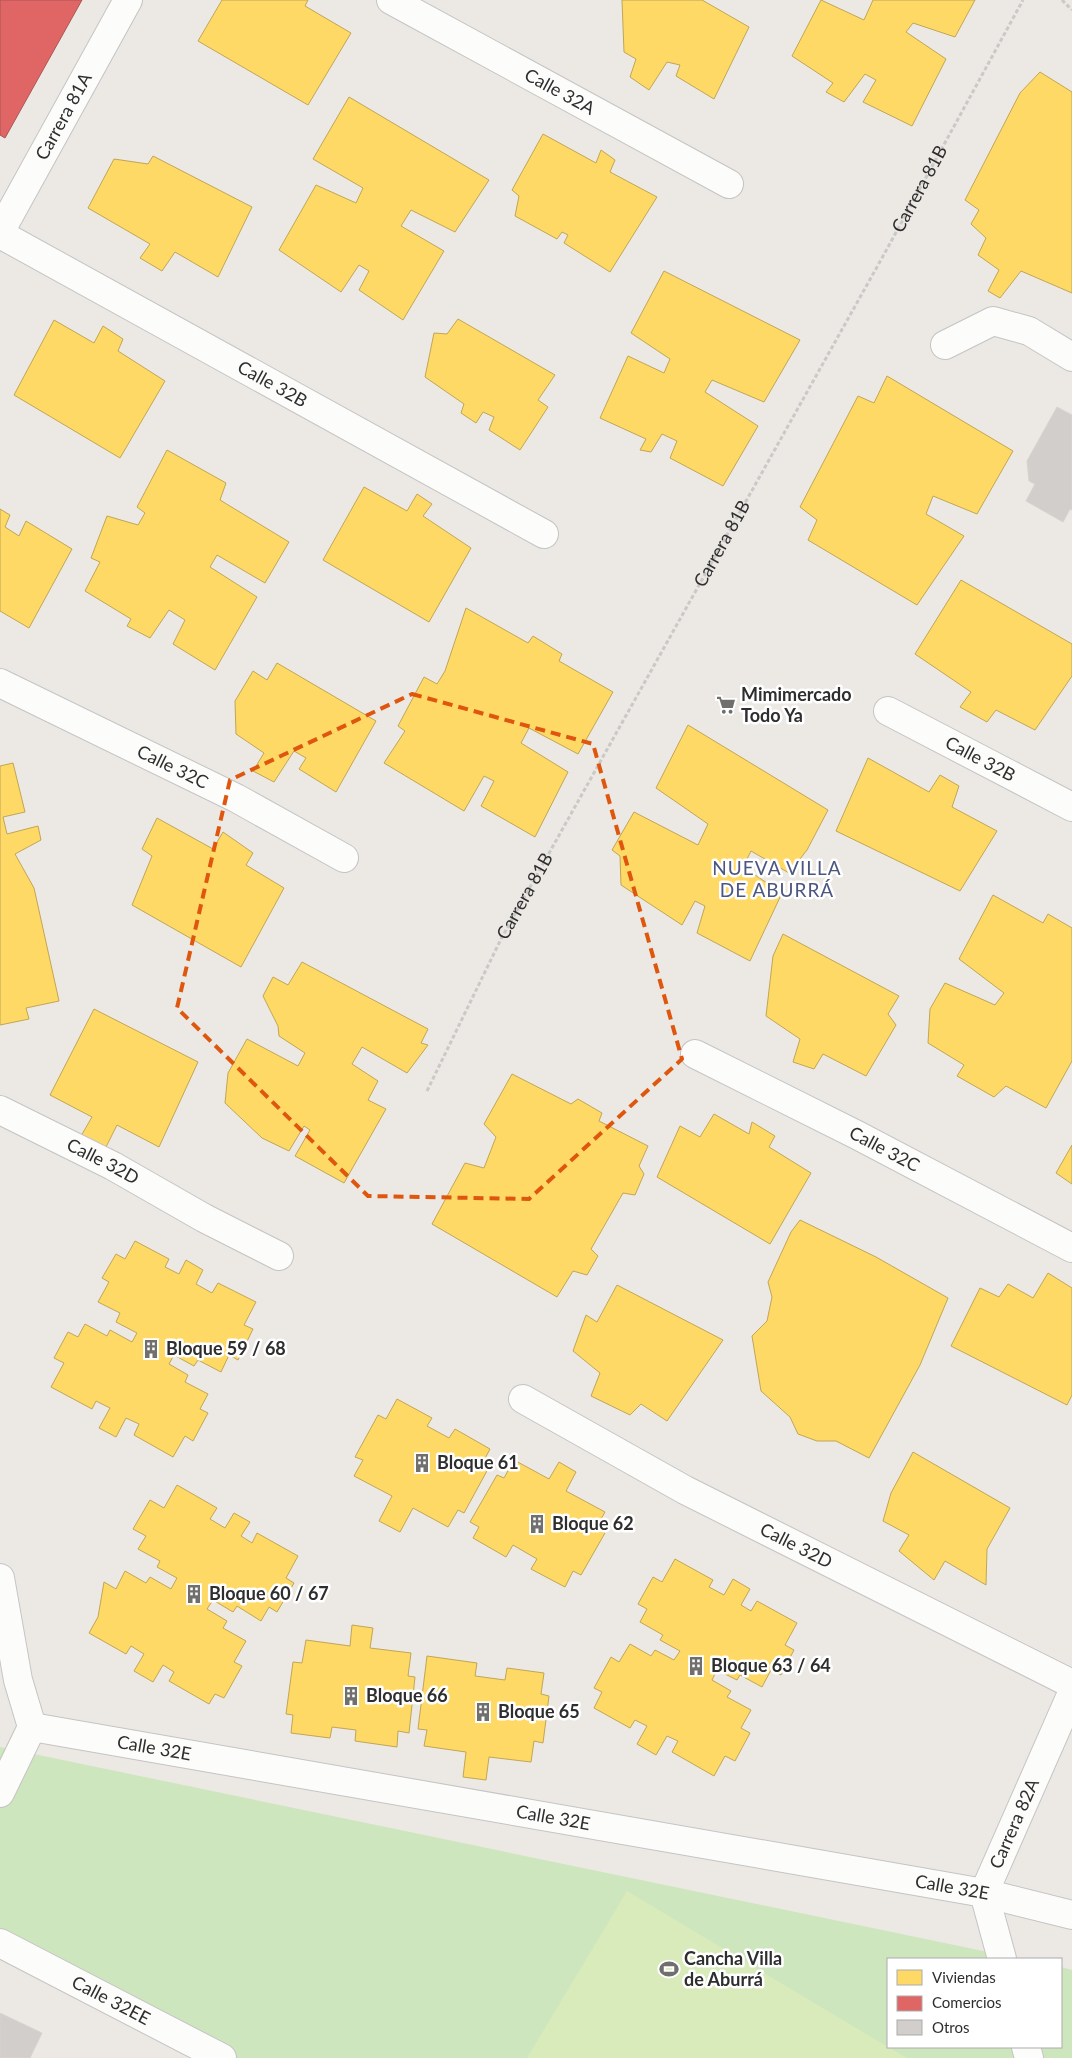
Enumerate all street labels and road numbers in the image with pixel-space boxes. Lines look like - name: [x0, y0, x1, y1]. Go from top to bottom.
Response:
- street label: Calle 32A: [521, 63, 600, 119]
- street label: Carrera 81A: [30, 68, 96, 163]
- street label: Carrera 81B: [886, 141, 951, 236]
- street label: Calle 32B: [234, 355, 311, 411]
- street label: Carrera 81B: [688, 496, 754, 590]
- street label: Calle 32B: [942, 731, 1020, 786]
- street label: Calle 32C: [134, 740, 212, 793]
- street label: Carrera 81B: [491, 849, 557, 943]
- street label: Calle 32C: [846, 1121, 924, 1176]
- street label: Calle 32D: [64, 1133, 143, 1189]
- street label: Calle 32D: [757, 1517, 836, 1572]
- street label: Calle 32E: [116, 1730, 193, 1765]
- street label: Carrera 82A: [984, 1774, 1043, 1872]
- street label: Calle 32E: [515, 1800, 592, 1834]
- street label: Calle 32E: [913, 1869, 991, 1904]
- street label: Calle 32EE: [69, 1970, 154, 2029]

